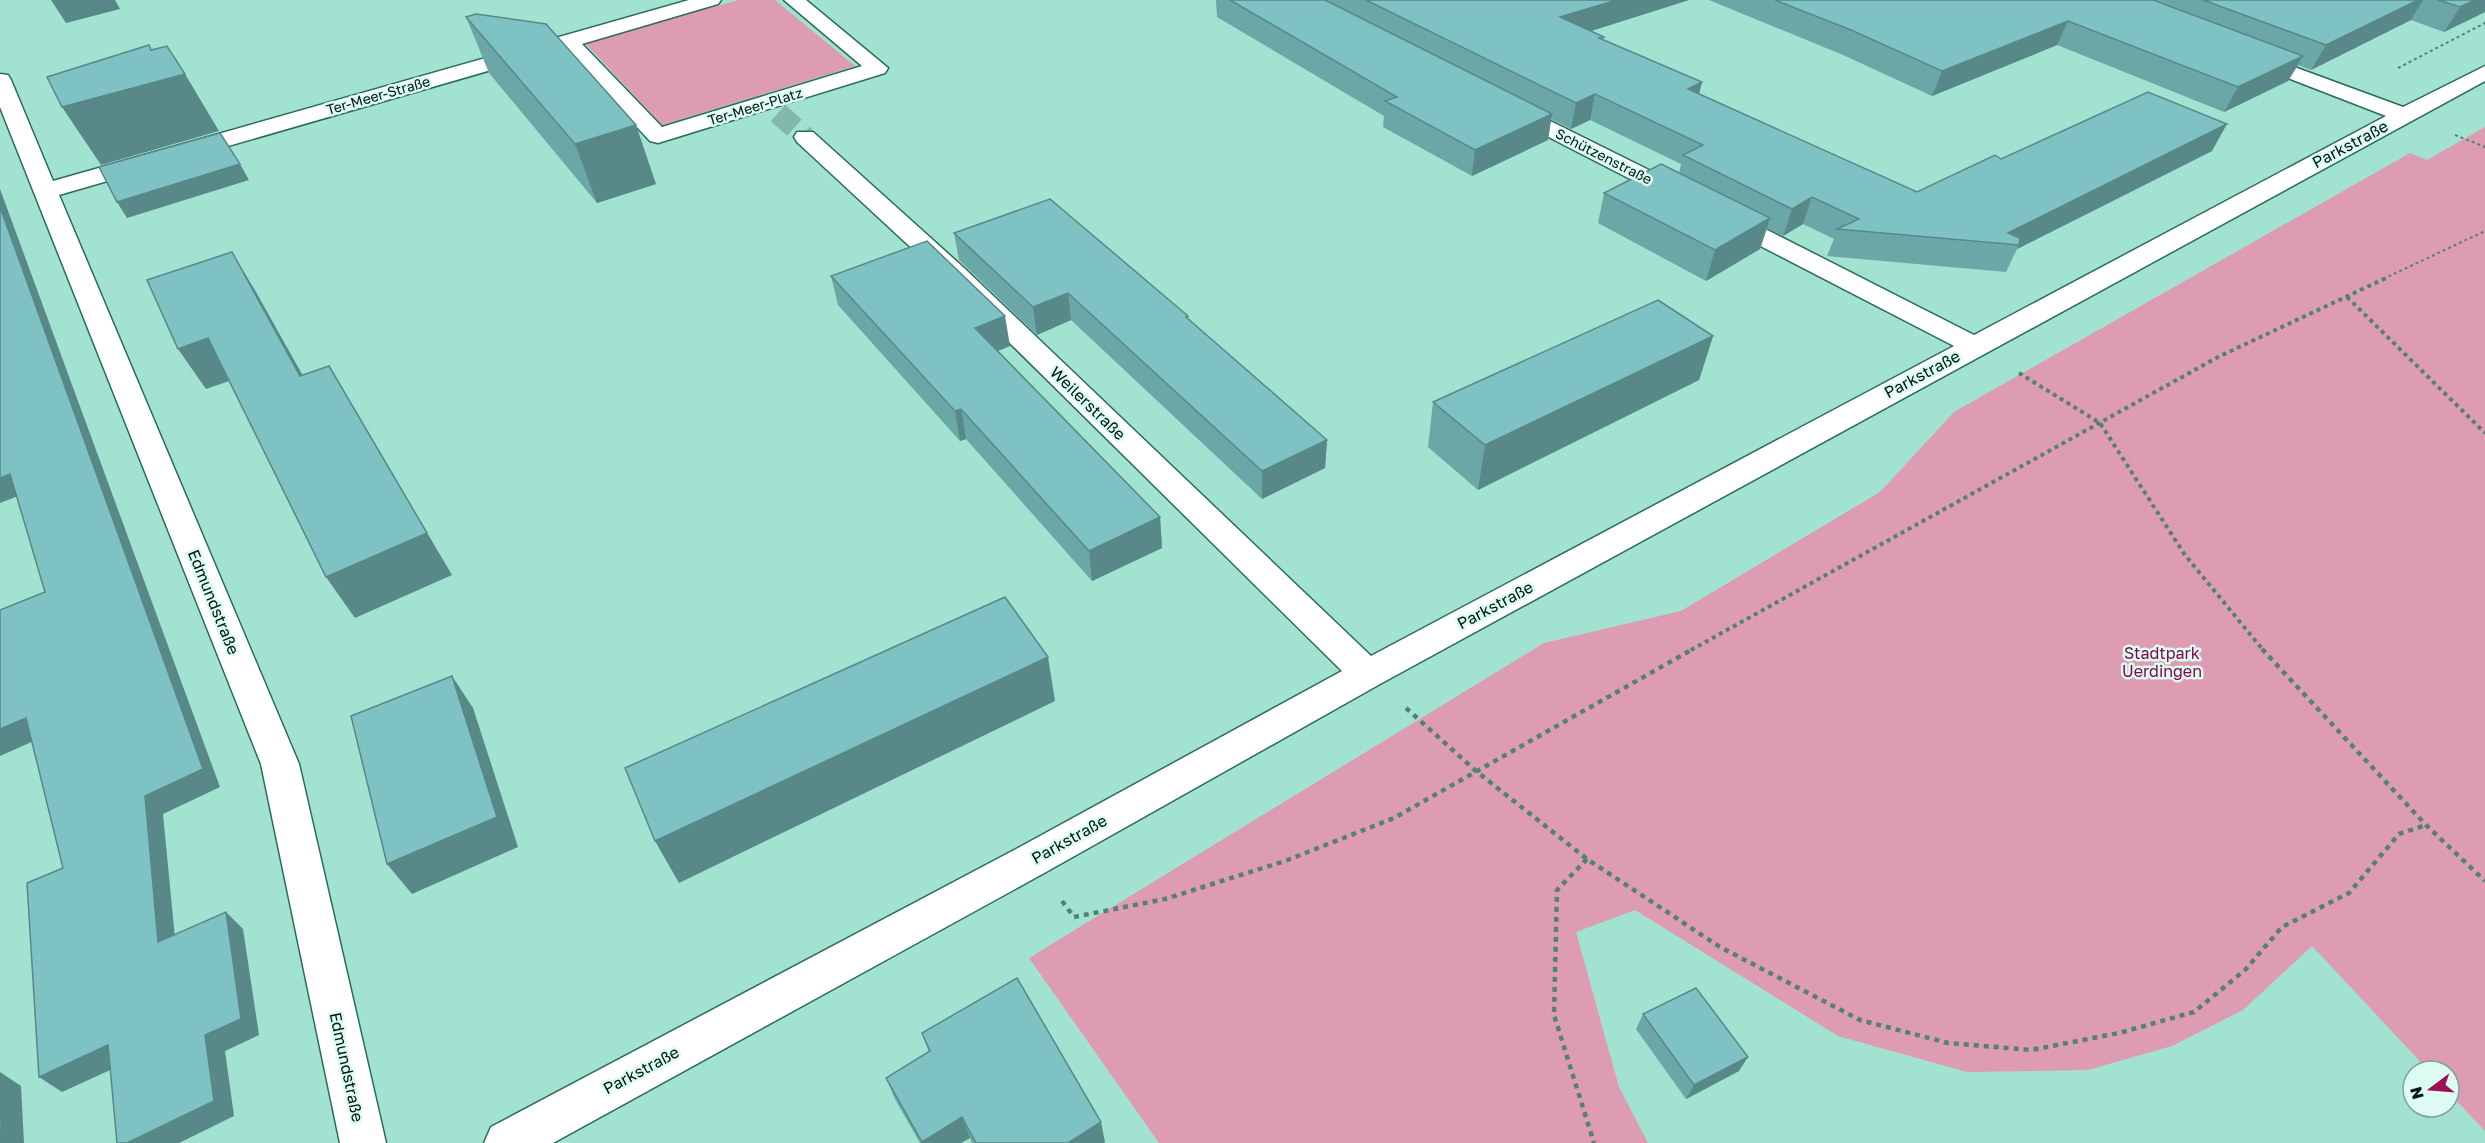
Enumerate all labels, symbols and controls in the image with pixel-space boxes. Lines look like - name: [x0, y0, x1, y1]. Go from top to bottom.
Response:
- street label: Ter-Meer-Straße: [324, 72, 432, 118]
- street label: Ter-Meer-Platz: [706, 84, 804, 128]
- street label: Parkstraße: [2309, 116, 2391, 172]
- street label: Schützenstraße: [1553, 124, 1655, 188]
- street label: Parkstraße: [1881, 346, 1963, 402]
- street label: Weilerstraße: [1046, 362, 1130, 444]
- street label: Edmundstraße: [184, 547, 244, 657]
- street label: Parkstraße: [1454, 577, 1536, 633]
- park label: Stadtpark Uerdingen: [2122, 643, 2202, 681]
- street label: Parkstraße: [1028, 810, 1110, 868]
- street label: Edmundstraße: [326, 1010, 368, 1124]
- street label: Parkstraße: [600, 1042, 682, 1098]
- north arrow: [2401, 1059, 2461, 1119]
- text: N: [2405, 1085, 2428, 1102]

